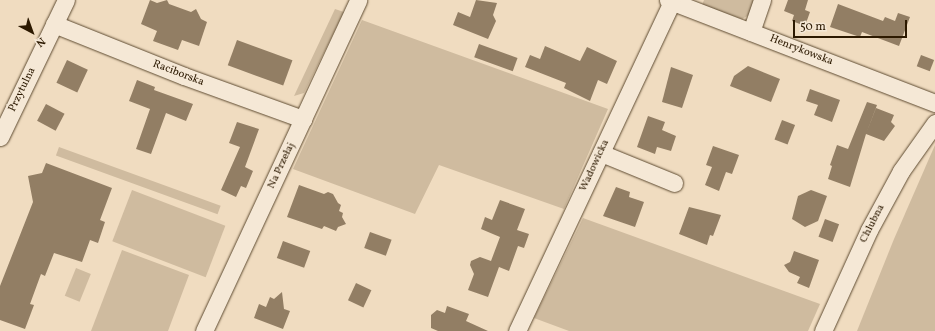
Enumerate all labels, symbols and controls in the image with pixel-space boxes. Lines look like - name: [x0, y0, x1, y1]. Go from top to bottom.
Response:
- north arrow: [12, 12, 52, 52]
- scale bar: [795, 12, 909, 38]
- text: 50 m: [800, 19, 826, 35]
- text: N: [32, 33, 48, 50]
- street label: Henrykowska: [767, 33, 835, 69]
- street label: Raciborska: [150, 58, 206, 90]
- street label: Przytulna: [7, 66, 39, 114]
- street label: Wadowicka: [577, 138, 613, 194]
- street label: Na Przełaj: [266, 141, 298, 191]
- street label: Chlubna: [858, 203, 888, 245]

